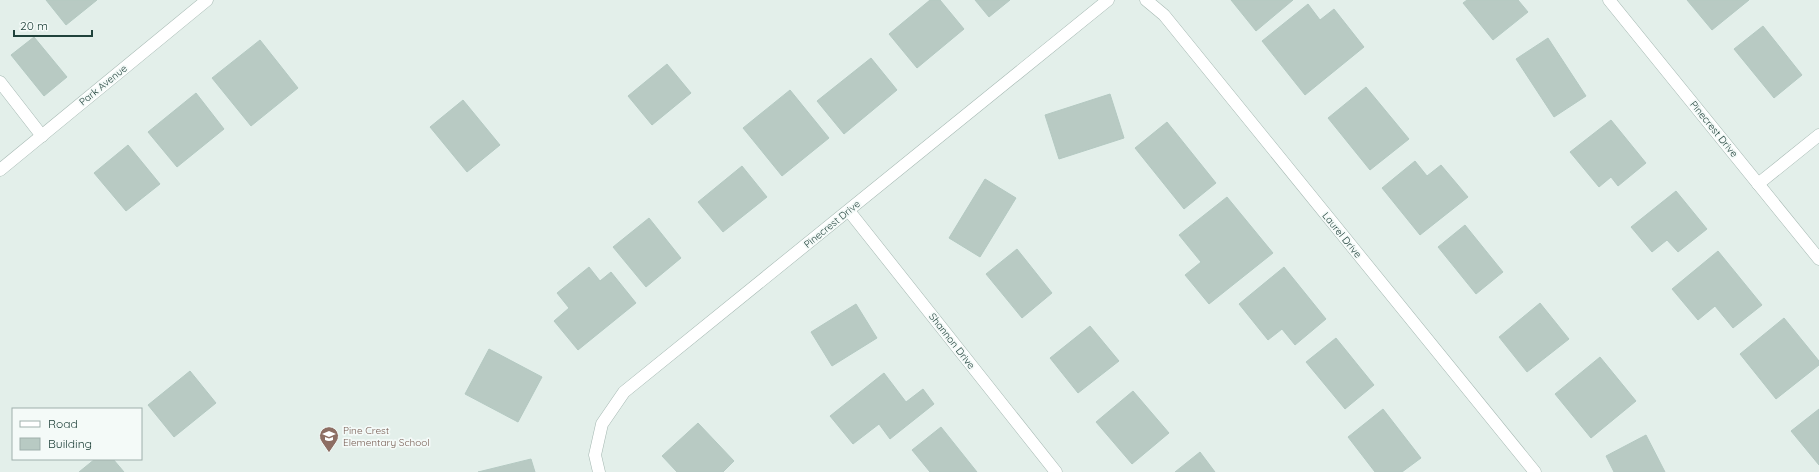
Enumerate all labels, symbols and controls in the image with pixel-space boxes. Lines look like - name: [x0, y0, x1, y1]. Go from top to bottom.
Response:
- scale bar: [14, 12, 92, 38]
- text: 20 m: [20, 18, 48, 33]
- street label: Park Avenue: [76, 61, 130, 108]
- street label: Pinecrest Drive: [1687, 98, 1741, 160]
- street label: Pinecrest Drive: [801, 197, 863, 251]
- street label: Laurel Drive: [1320, 209, 1365, 261]
- street label: Shannon Drive: [926, 310, 978, 372]
- legend: [12, 408, 142, 460]
- text: Road: [48, 416, 78, 431]
- place label: Pine Crest Elementary School: [343, 424, 430, 449]
- school or university icon: Pine Crest Elementary School: [318, 425, 340, 453]
- text: Building: [48, 436, 92, 451]

